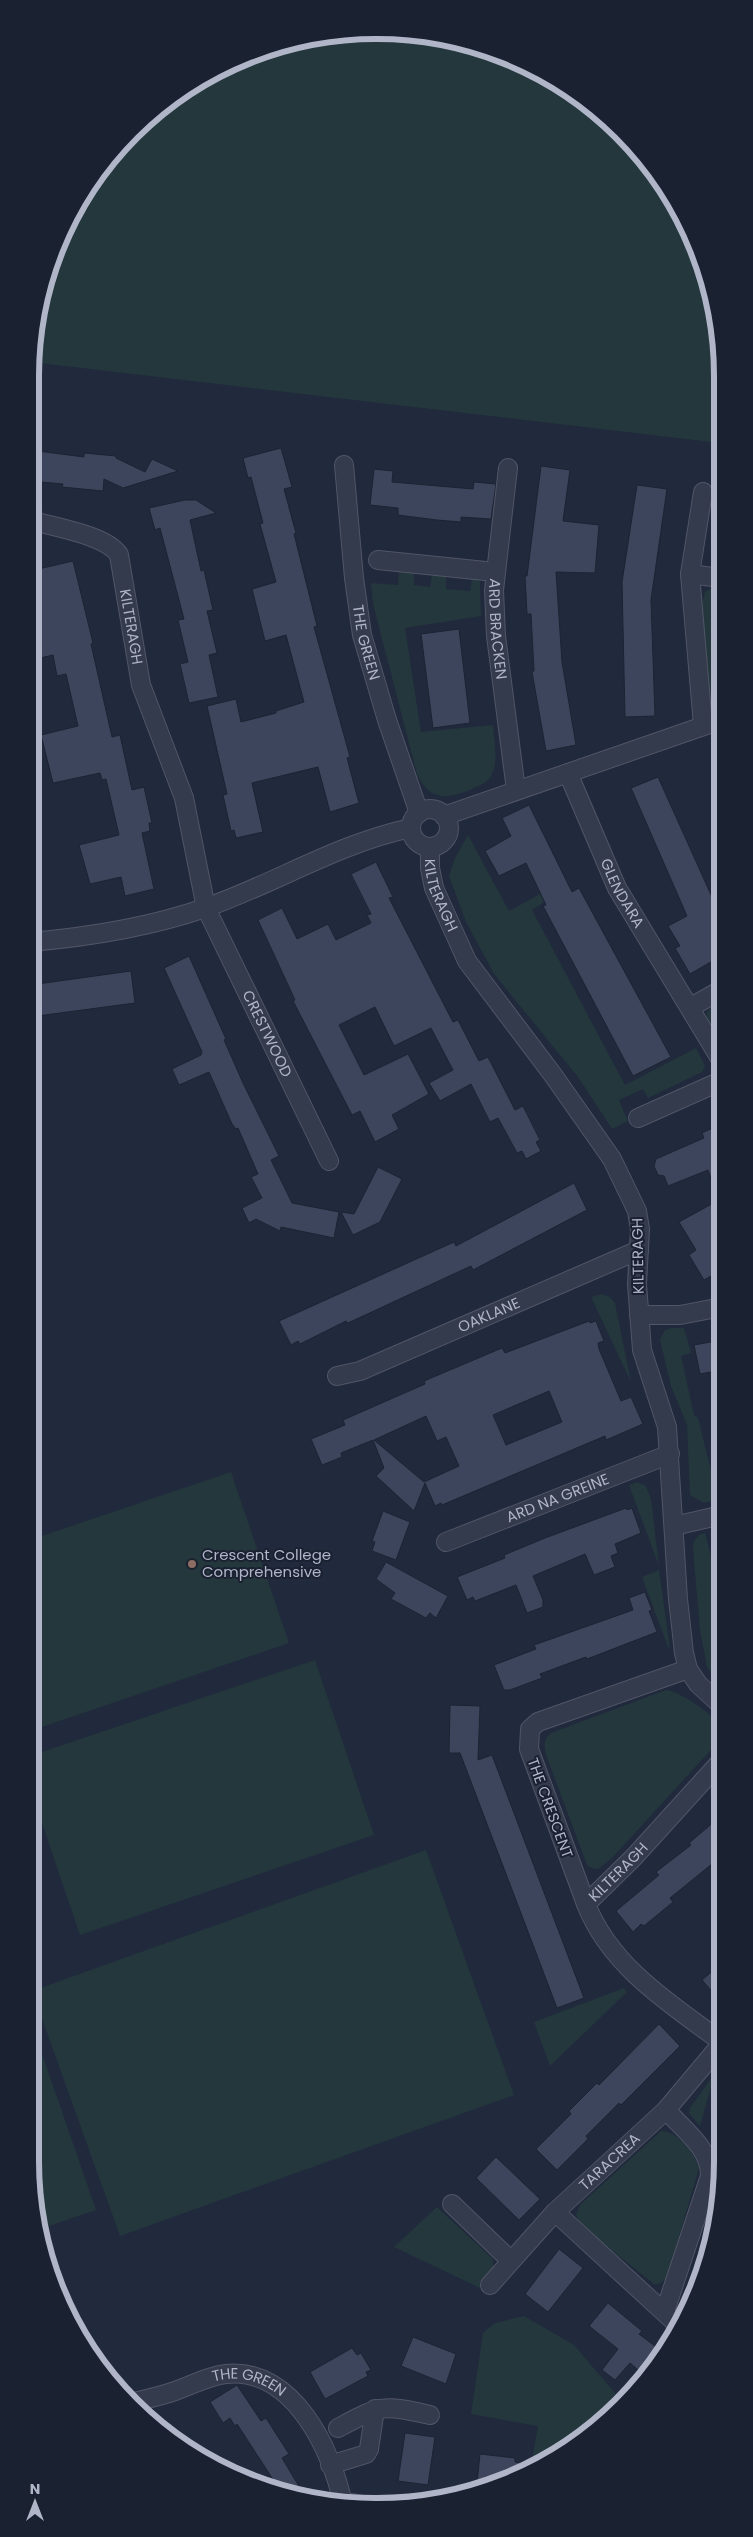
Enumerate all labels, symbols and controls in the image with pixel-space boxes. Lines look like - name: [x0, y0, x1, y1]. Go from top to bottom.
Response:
- street label: ARD BRACKEN: [484, 578, 513, 681]
- street label: KILTERAGH: [115, 587, 148, 666]
- street label: THE GREEN: [348, 603, 386, 682]
- street label: GLENDARA: [596, 855, 650, 932]
- street label: KILTERAGH: [420, 859, 463, 935]
- street label: CRESTWOOD: [238, 987, 298, 1081]
- street label: KILTERAGH: [626, 1218, 649, 1294]
- street label: OAKLANE: [454, 1292, 523, 1337]
- street label: ARD NA GREINE: [503, 1468, 612, 1527]
- place label: Crescent College Comprehensive: [202, 1544, 331, 1582]
- marker: Crescent College Comprehensive: [186, 1558, 198, 1570]
- street label: THE CRESCENT: [523, 1755, 578, 1861]
- street label: KILTERAGH: [583, 1837, 652, 1906]
- street label: TARACREA: [574, 2128, 644, 2195]
- street label: THE GREEN: [210, 2363, 291, 2401]
- north arrow: [10, 2477, 60, 2527]
- text: N: [30, 2479, 40, 2499]

